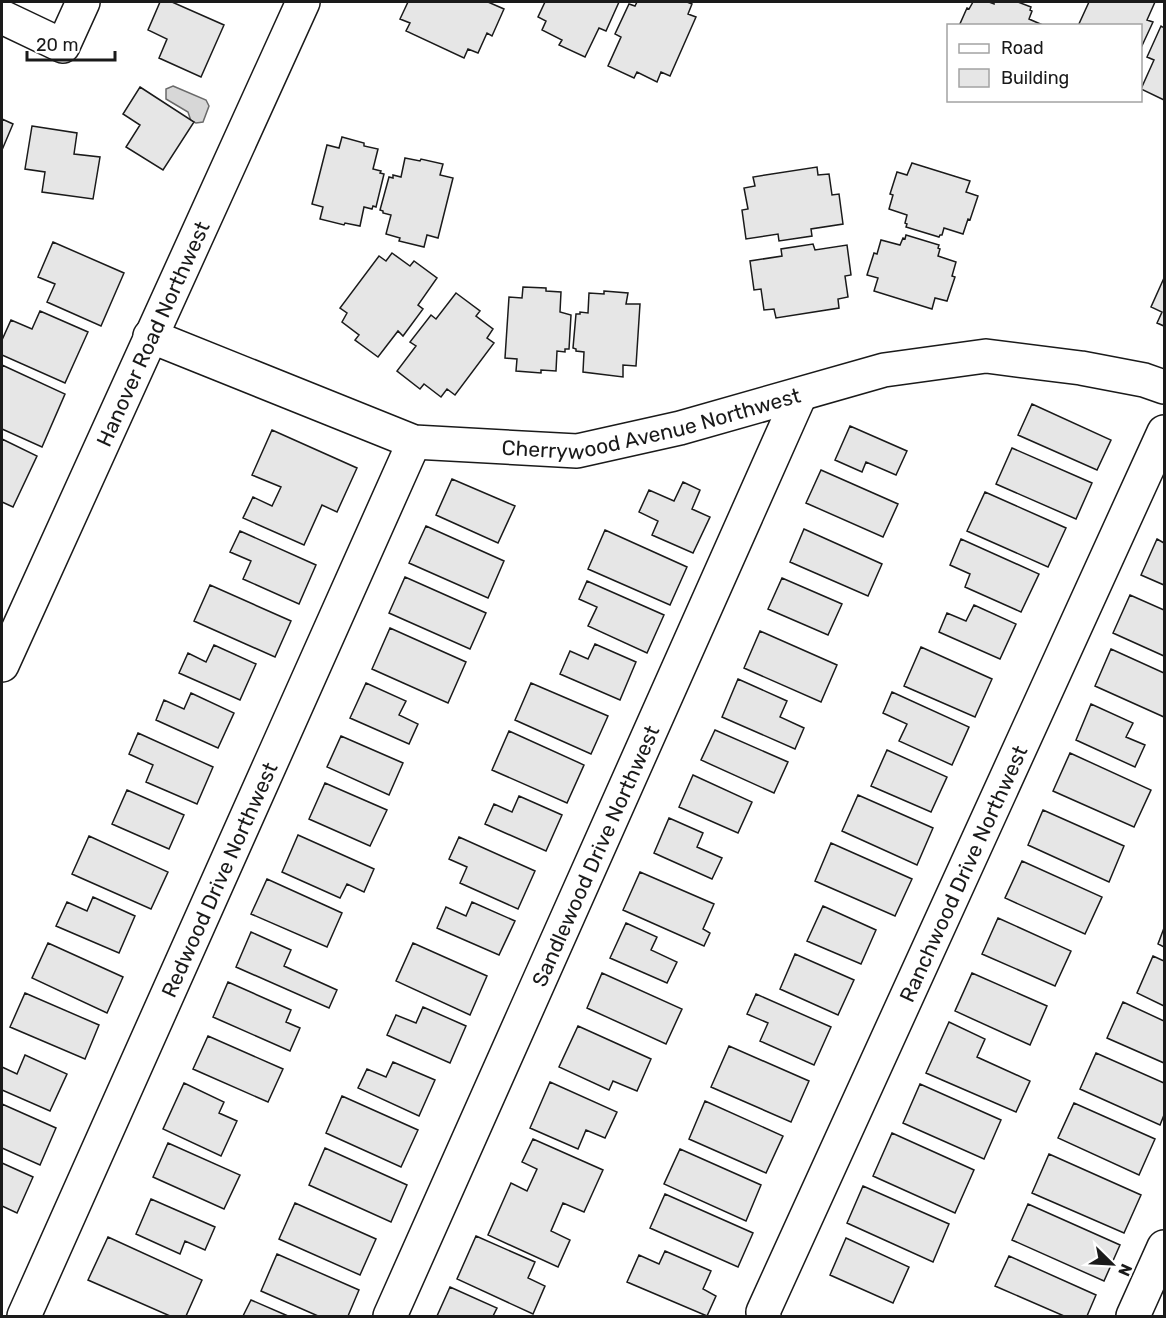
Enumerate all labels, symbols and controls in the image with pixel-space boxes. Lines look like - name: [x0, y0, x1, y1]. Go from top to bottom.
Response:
- scale bar: [27, 24, 116, 62]
- legend: [947, 24, 1142, 102]
- text: 20 m: [36, 34, 78, 56]
- text: Road: [1001, 37, 1044, 59]
- text: Building: [1001, 67, 1069, 89]
- street label: Hanover Road Northwest: [91, 217, 214, 450]
- street label: Cherrywood Avenue Northwest: [501, 382, 803, 464]
- street label: Sandlewood Drive Northwest: [526, 721, 664, 990]
- street label: Ranchwood Drive Northwest: [894, 741, 1032, 1006]
- street label: Redwood Drive Northwest: [155, 758, 282, 1001]
- north arrow: [1082, 1234, 1142, 1294]
- text: N: [1114, 1261, 1136, 1279]

